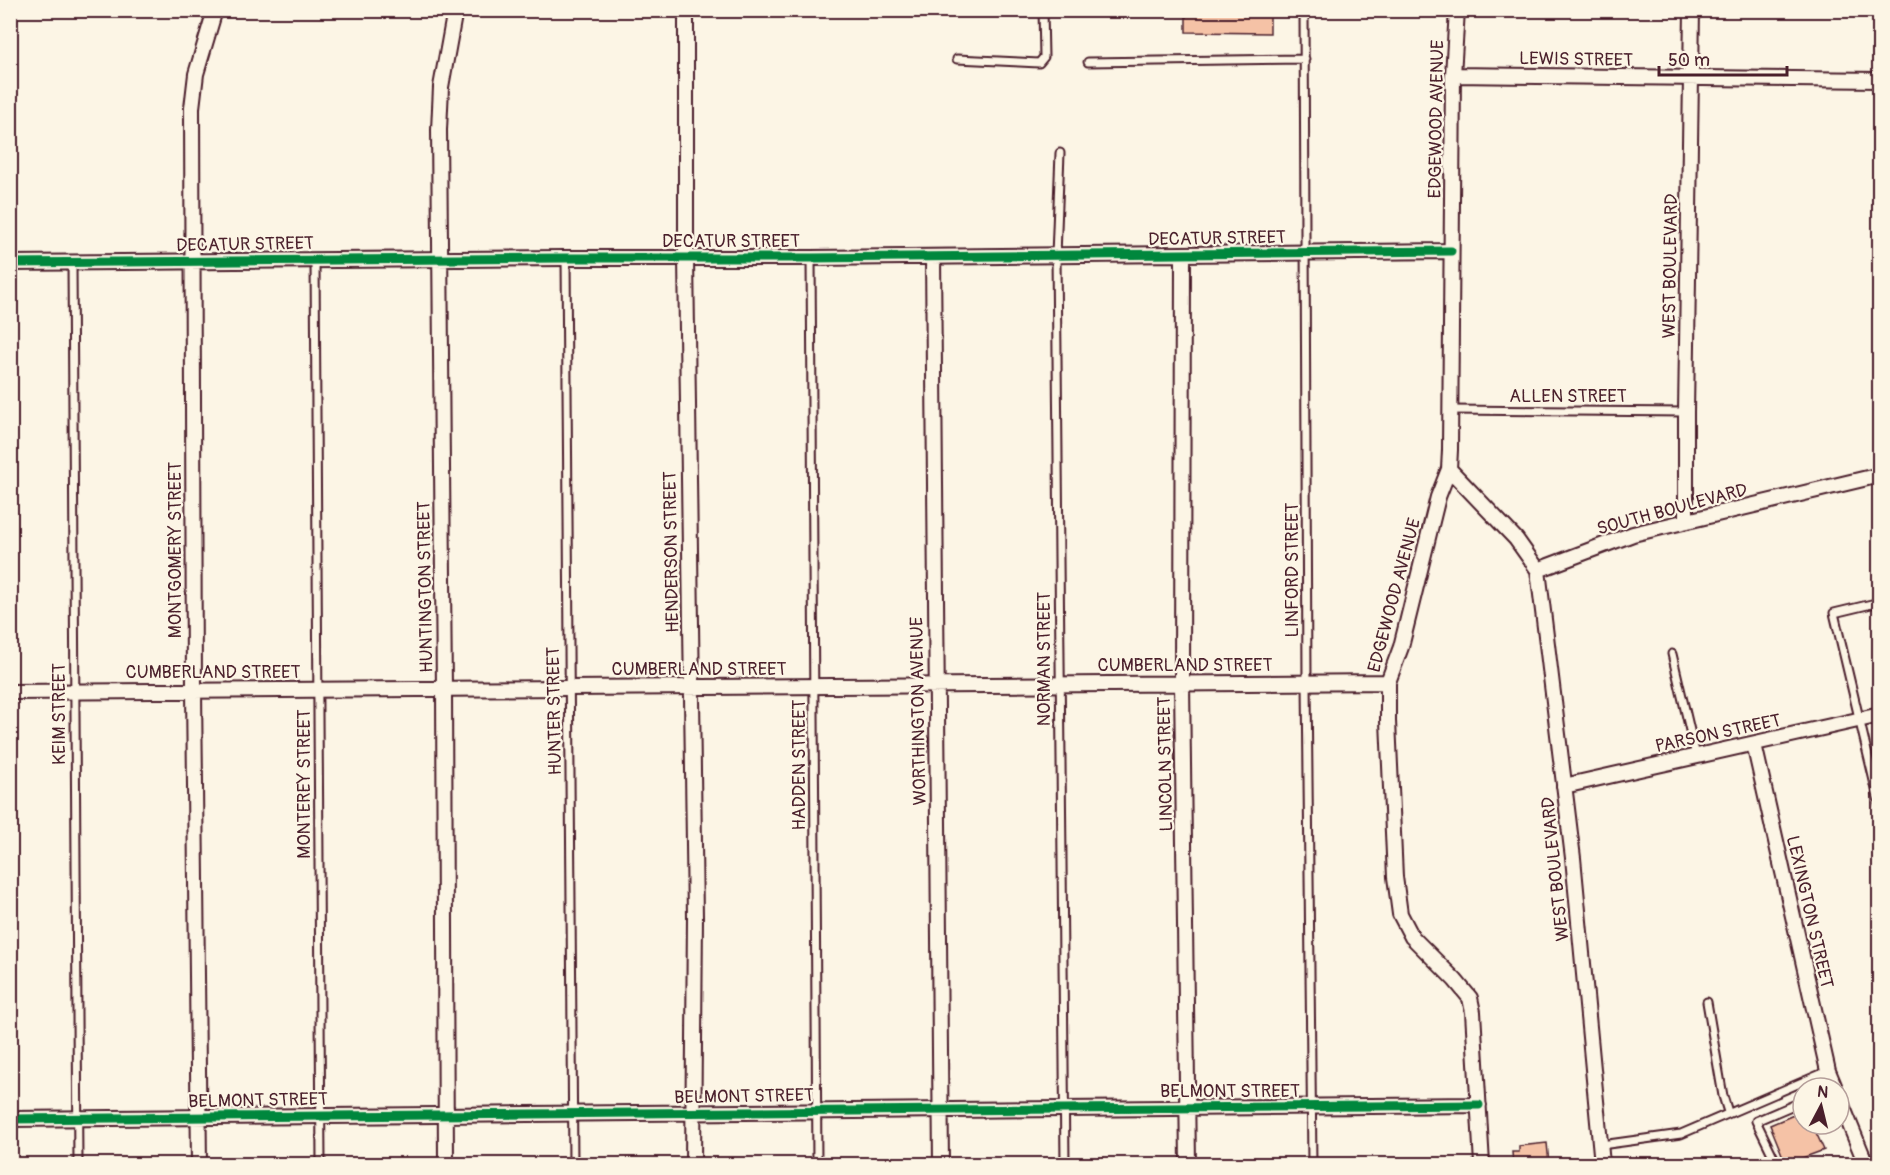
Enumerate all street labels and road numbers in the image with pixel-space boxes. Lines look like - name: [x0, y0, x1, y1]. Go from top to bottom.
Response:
- street label: EDGEWOOD AVENUE: [1424, 39, 1449, 199]
- street label: LEWIS STREET: [1519, 47, 1633, 72]
- street label: WEST BOULEVARD: [1658, 193, 1683, 339]
- street label: DECATUR STREET: [1148, 226, 1286, 251]
- street label: DECATUR STREET: [662, 230, 800, 253]
- street label: DECATUR STREET: [176, 232, 314, 257]
- street label: ALLEN STREET: [1509, 385, 1627, 408]
- street label: MONTGOMERY STREET: [164, 462, 187, 638]
- street label: HENDERSON STREET: [659, 471, 684, 633]
- street label: SOUTH BOULEVARD: [1594, 478, 1750, 541]
- street label: HUNTINGTON STREET: [413, 501, 438, 673]
- street label: LINFORD STREET: [1281, 503, 1304, 637]
- street label: EDGEWOOD AVENUE: [1363, 516, 1426, 675]
- street label: NORMAN STREET: [1033, 592, 1056, 726]
- street label: WORTHINGTON AVENUE: [905, 617, 932, 805]
- street label: HUNTER STREET: [542, 646, 567, 776]
- street label: CUMBERLAND STREET: [1098, 654, 1272, 677]
- street label: CUMBERLAND STREET: [612, 658, 786, 681]
- street label: CUMBERLAND STREET: [126, 661, 300, 684]
- street label: KEIM STREET: [48, 663, 71, 765]
- street label: LINCOLN STREET: [1153, 696, 1178, 832]
- street label: HADDEN STREET: [788, 699, 811, 831]
- street label: MONTEREY STREET: [293, 709, 316, 859]
- street label: PARSON STREET: [1653, 709, 1783, 758]
- street label: WEST BOULEVARD: [1536, 796, 1575, 942]
- street label: LEXINGTON STREET: [1781, 834, 1838, 991]
- street label: BELMONT STREET: [1160, 1080, 1300, 1103]
- street label: BELMONT STREET: [674, 1084, 814, 1109]
- street label: BELMONT STREET: [188, 1088, 328, 1113]

